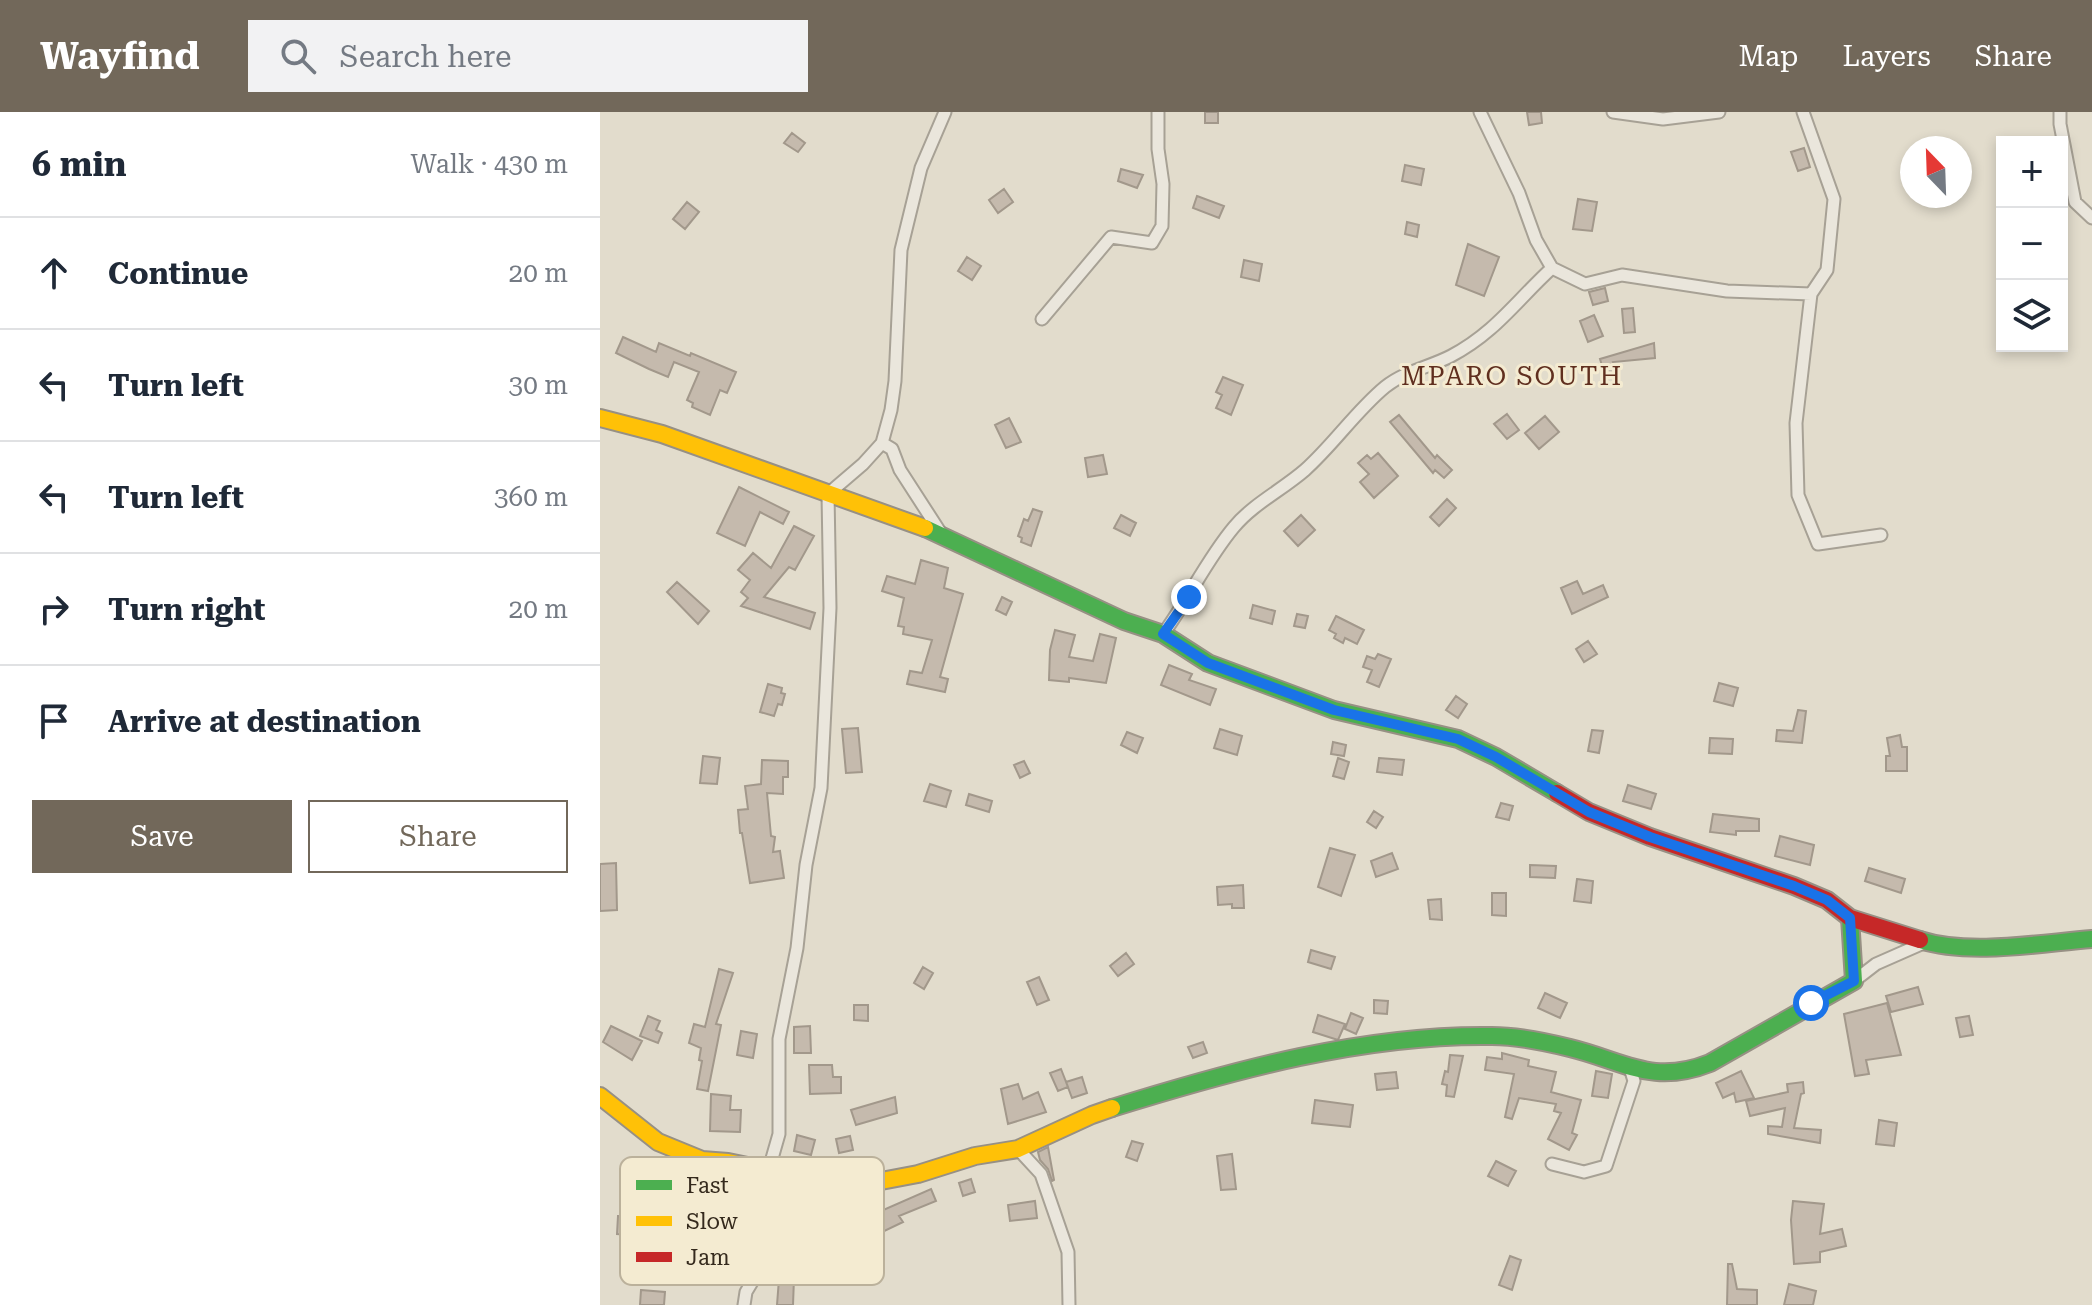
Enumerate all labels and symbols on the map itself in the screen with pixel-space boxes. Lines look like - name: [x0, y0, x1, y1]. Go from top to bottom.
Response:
- north arrow: [1900, 136, 1972, 208]
- district label: MPARO SOUTH: [1401, 361, 1623, 391]
- route end: [1171, 579, 1207, 615]
- route start: [1793, 985, 1829, 1021]
- legend: [620, 1157, 884, 1285]
- text: Fast: [686, 1173, 729, 1198]
- text: Slow: [686, 1209, 739, 1234]
- text: Jam: [686, 1245, 730, 1270]

